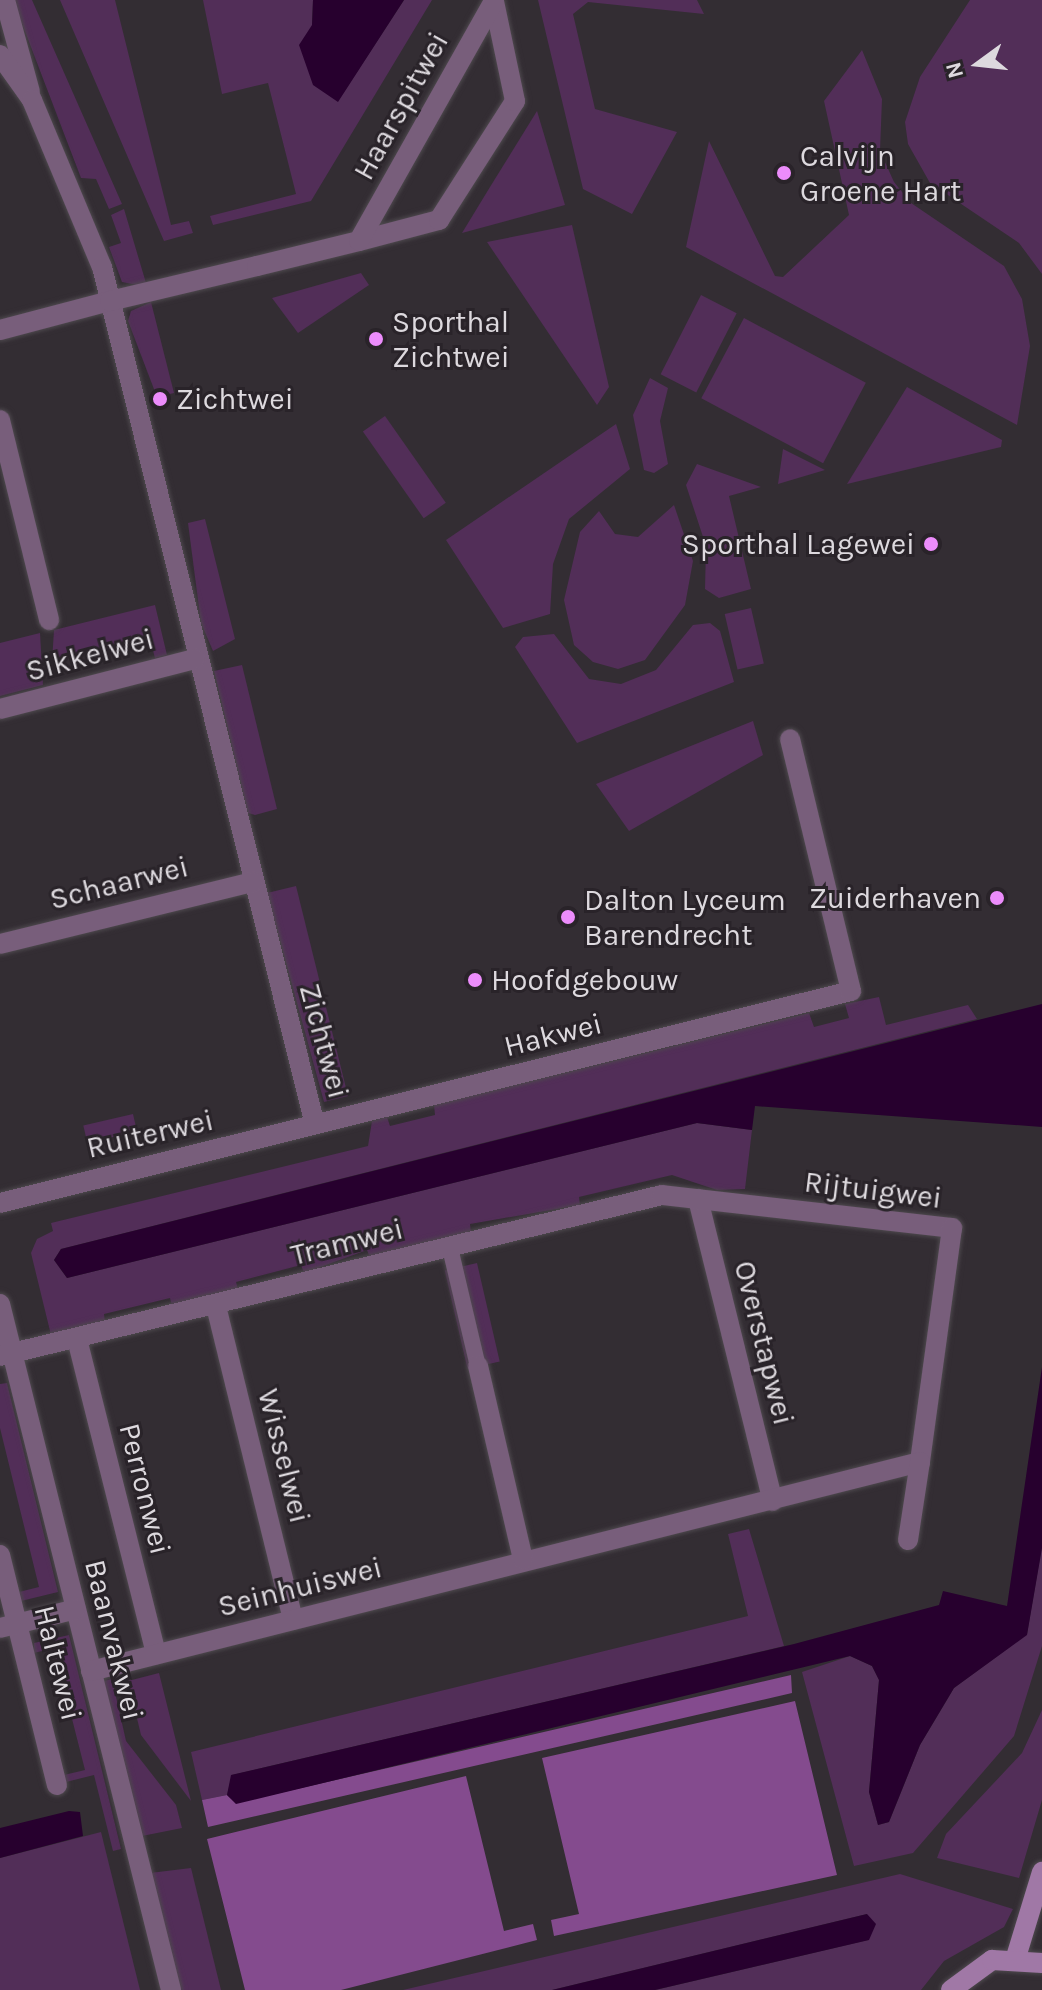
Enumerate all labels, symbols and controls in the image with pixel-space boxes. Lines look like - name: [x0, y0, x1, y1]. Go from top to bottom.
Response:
- north arrow: [938, 24, 1018, 104]
- street label: Haarspitwei: [346, 26, 456, 186]
- text: N: [940, 59, 969, 81]
- place label: Calvijn Groene Hart: [800, 138, 961, 208]
- marker: Calvijn Groene Hart: [775, 164, 793, 182]
- place label: Sporthal Zichtwei: [392, 304, 510, 374]
- marker: Sporthal Zichtwei: [367, 330, 385, 348]
- place label: Zichtwei: [176, 381, 294, 417]
- marker: Zichtwei: [151, 390, 169, 408]
- place label: Sporthal Lagewei: [682, 526, 915, 562]
- marker: Sporthal Lagewei: [922, 535, 940, 553]
- street label: Sikkelwei: [22, 621, 158, 689]
- street label: Schaarwei: [46, 848, 192, 918]
- place label: Zuiderhaven: [809, 880, 981, 916]
- place label: Dalton Lyceum Barendrecht: [584, 882, 786, 952]
- marker: Zuiderhaven: [988, 889, 1006, 907]
- marker: Dalton Lyceum Barendrecht: [559, 908, 577, 926]
- place label: Hoofdgebouw: [491, 962, 678, 998]
- marker: Hoofdgebouw: [466, 971, 484, 989]
- street label: Zichtwei: [291, 980, 357, 1102]
- street label: Hakwei: [500, 1005, 606, 1065]
- street label: Ruiterwei: [83, 1102, 217, 1166]
- street label: Rijtuigwei: [802, 1164, 944, 1216]
- street label: Tramwei: [287, 1211, 407, 1273]
- street label: Overstapwei: [726, 1257, 802, 1429]
- street label: Wisselwei: [250, 1385, 318, 1527]
- street label: Perronwei: [111, 1419, 179, 1559]
- street label: Seinhuiswei: [214, 1549, 386, 1625]
- street label: Baanvakwei: [77, 1556, 151, 1724]
- street label: Haltewei: [26, 1602, 90, 1724]

